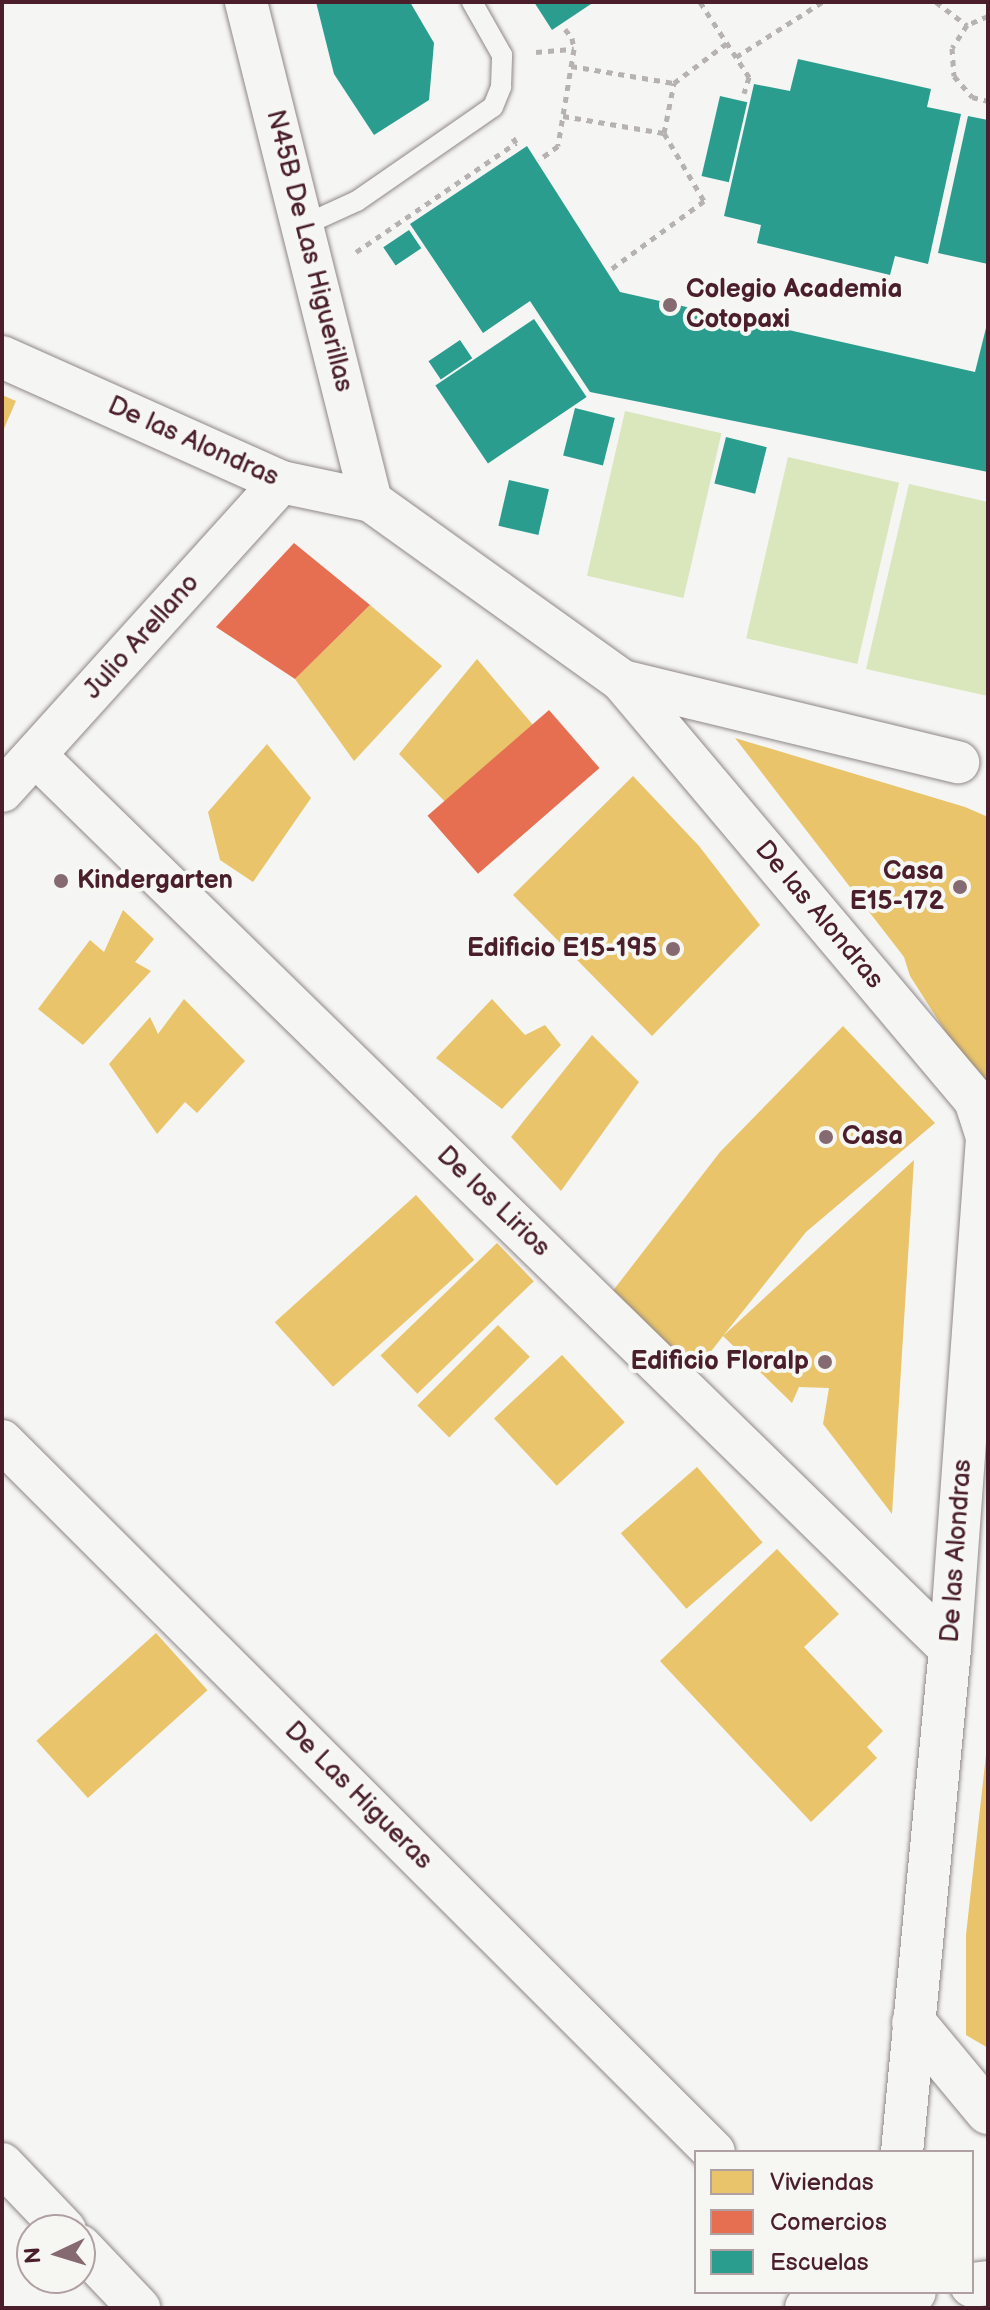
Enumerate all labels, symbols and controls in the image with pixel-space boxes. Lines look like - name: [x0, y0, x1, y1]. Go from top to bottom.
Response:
- street label: N45B De Las Higuerillas: [259, 107, 359, 395]
- place label: Colegio Academia Cotopaxi: [686, 274, 902, 336]
- marker: Colegio Academia Cotopaxi: [661, 296, 679, 314]
- street label: De las Alondras: [103, 390, 283, 494]
- street label: Julio Arellano: [78, 568, 206, 706]
- street label: De las Alondras: [748, 835, 890, 995]
- place label: Casa E15-172: [850, 856, 944, 918]
- place label: Kindergarten: [77, 865, 233, 897]
- marker: Kindergarten: [52, 872, 70, 890]
- marker: Casa E15-172: [951, 878, 969, 896]
- place label: Edificio E15-195: [467, 933, 657, 965]
- marker: Edificio E15-195: [664, 940, 682, 958]
- place label: Casa: [842, 1121, 903, 1153]
- marker: Casa: [817, 1128, 835, 1146]
- street label: De los Lirios: [430, 1140, 556, 1264]
- place label: Edificio Floralp: [631, 1346, 809, 1378]
- marker: Edificio Floralp: [816, 1353, 834, 1371]
- street label: De las Alondras: [935, 1458, 979, 1644]
- street label: De Las Higueras: [278, 1716, 438, 1876]
- legend: [694, 2150, 974, 2294]
- text: Viviendas: [770, 2168, 874, 2197]
- text: Comercios: [770, 2208, 887, 2237]
- north arrow: [16, 2214, 96, 2294]
- text: N: [20, 2246, 48, 2265]
- text: Escuelas: [770, 2248, 869, 2277]

